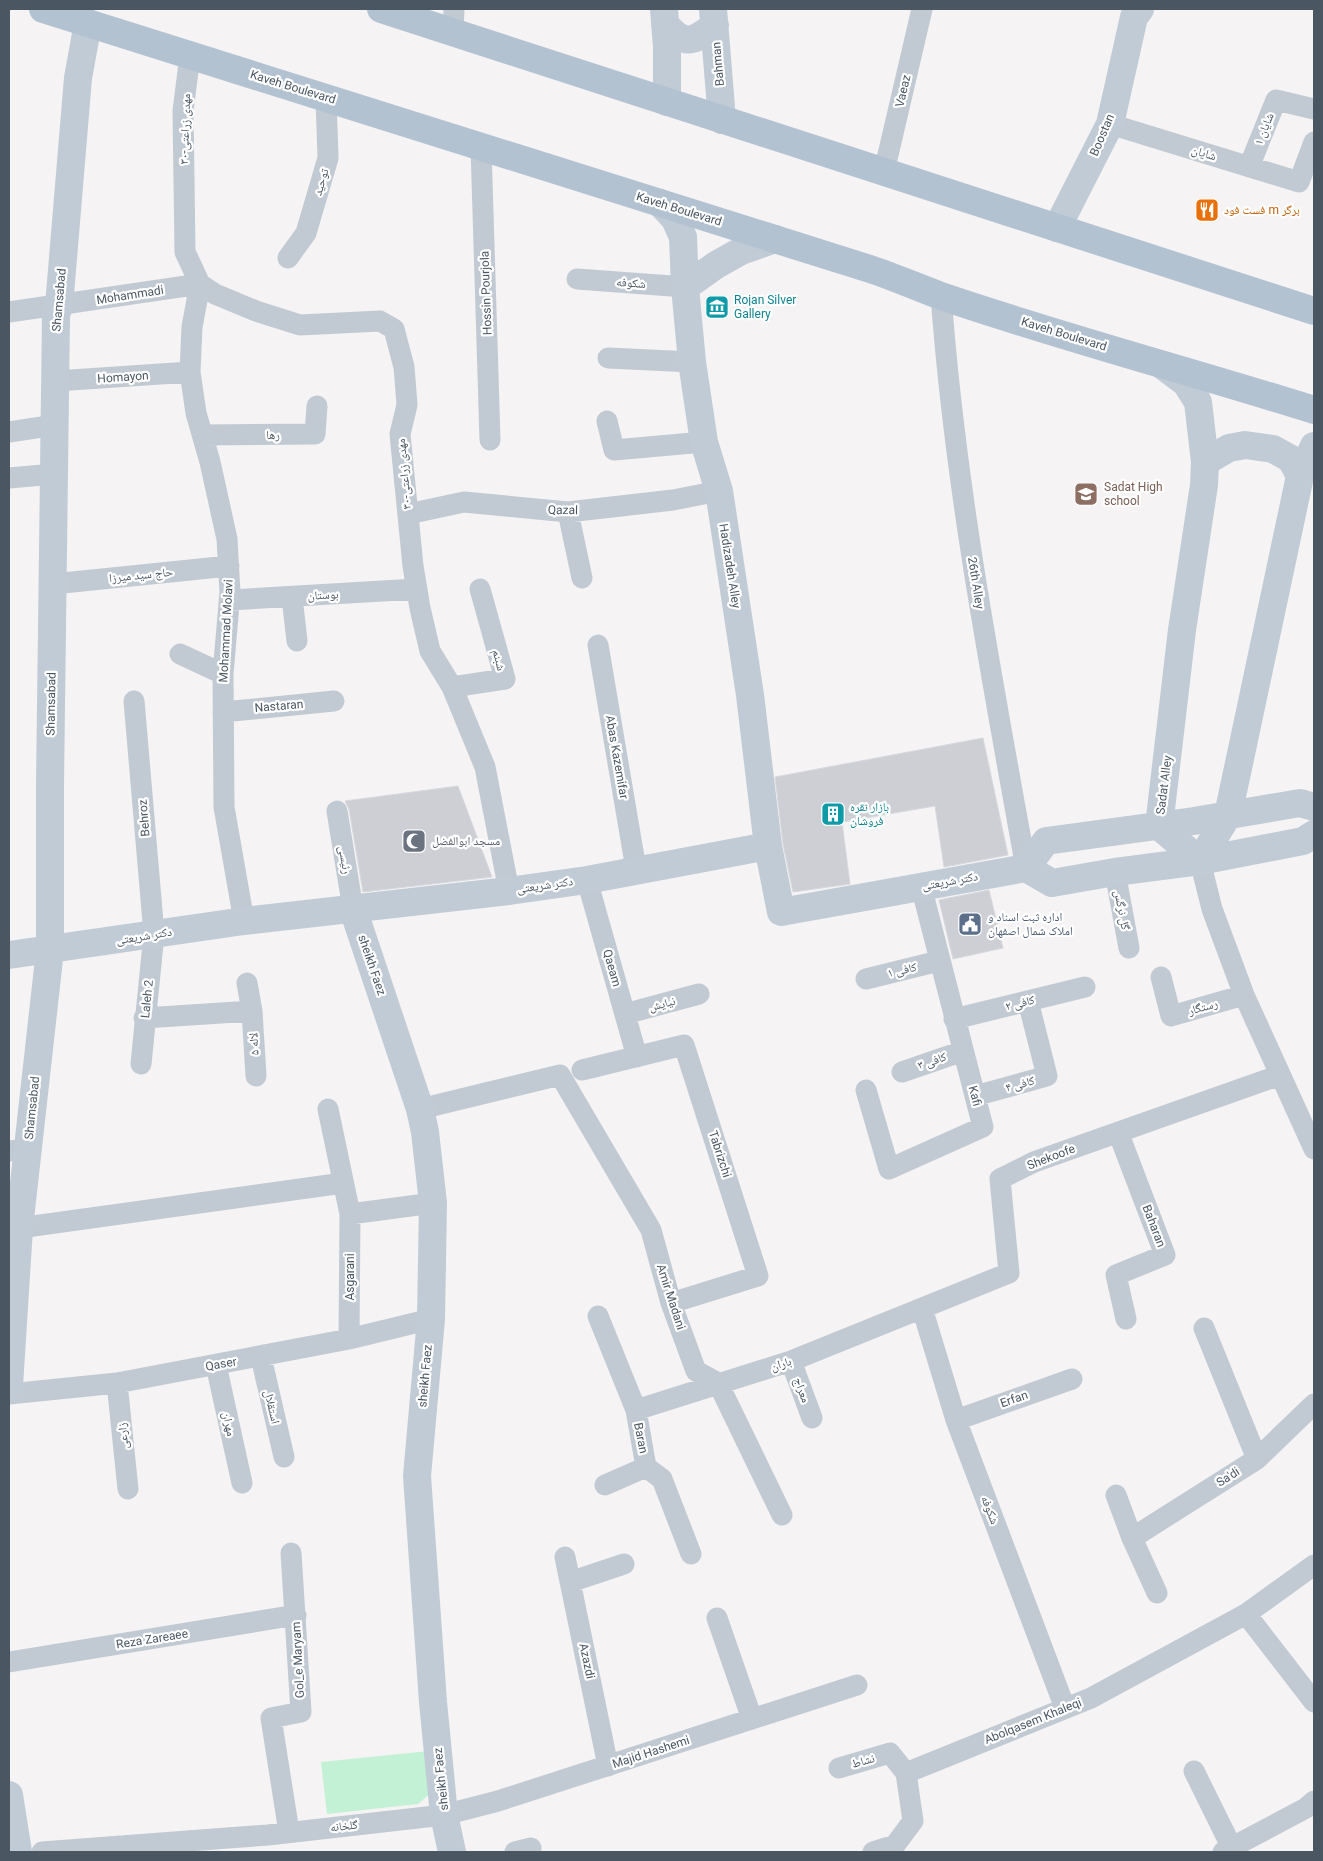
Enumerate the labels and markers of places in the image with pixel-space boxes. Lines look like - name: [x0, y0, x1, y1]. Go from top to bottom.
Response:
- restaurant icon: فست فود m برگر: [1194, 197, 1220, 223]
- place label: فست فود m برگر: [1224, 203, 1300, 217]
- place label: Rojan Silver Gallery: [734, 293, 796, 321]
- museum icon: Rojan Silver Gallery: [704, 294, 730, 320]
- place label: Sadat High school: [1104, 480, 1163, 508]
- school or university icon: Sadat High school: [1073, 481, 1099, 507]
- place label: بازار نقره فروشان: [850, 800, 889, 828]
- building icon: بازار نقره فروشان: [820, 801, 846, 827]
- mosque icon: مسجد ابوالفضل: [401, 828, 427, 854]
- place label: مسجد ابوالفضل: [432, 834, 500, 848]
- place label: اداره ثبت اسناد و املاک شمال اصفهان: [988, 910, 1073, 938]
- public building icon: اداره ثبت اسناد و املاک شمال اصفهان: [957, 911, 983, 937]

